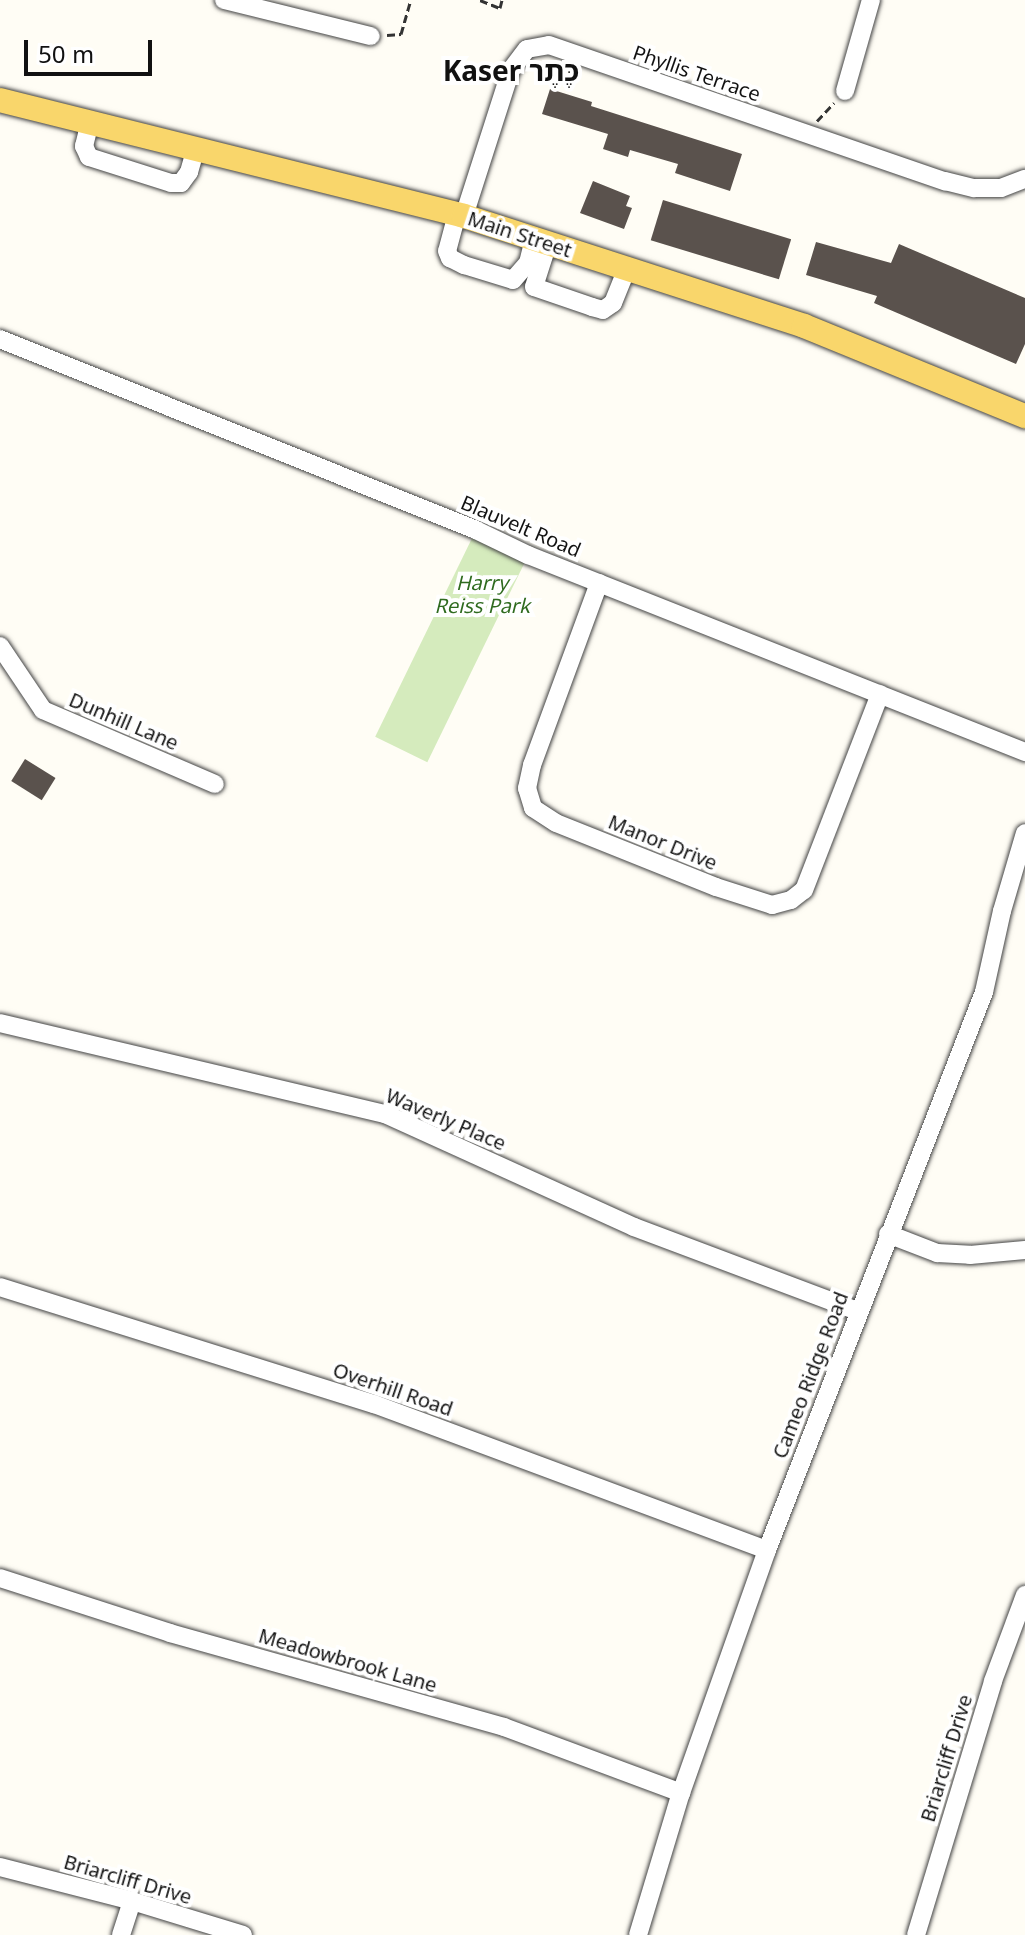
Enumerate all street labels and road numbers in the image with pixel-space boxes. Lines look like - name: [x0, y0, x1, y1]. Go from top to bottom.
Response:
- street label: Phyllis Terrace: [630, 40, 764, 106]
- street label: Main Street: [465, 206, 575, 262]
- street label: Blauvelt Road: [458, 490, 584, 562]
- street label: Dunhill Lane: [66, 687, 182, 755]
- street label: Manor Drive: [605, 809, 721, 875]
- street label: Waverly Place: [382, 1083, 510, 1155]
- street label: Cameo Ridge Road: [767, 1288, 853, 1462]
- street label: Overhill Road: [330, 1357, 456, 1421]
- street label: Meadowbrook Lane: [256, 1623, 440, 1697]
- street label: Briarcliff Drive: [915, 1691, 977, 1825]
- street label: Briarcliff Drive: [61, 1849, 195, 1909]

